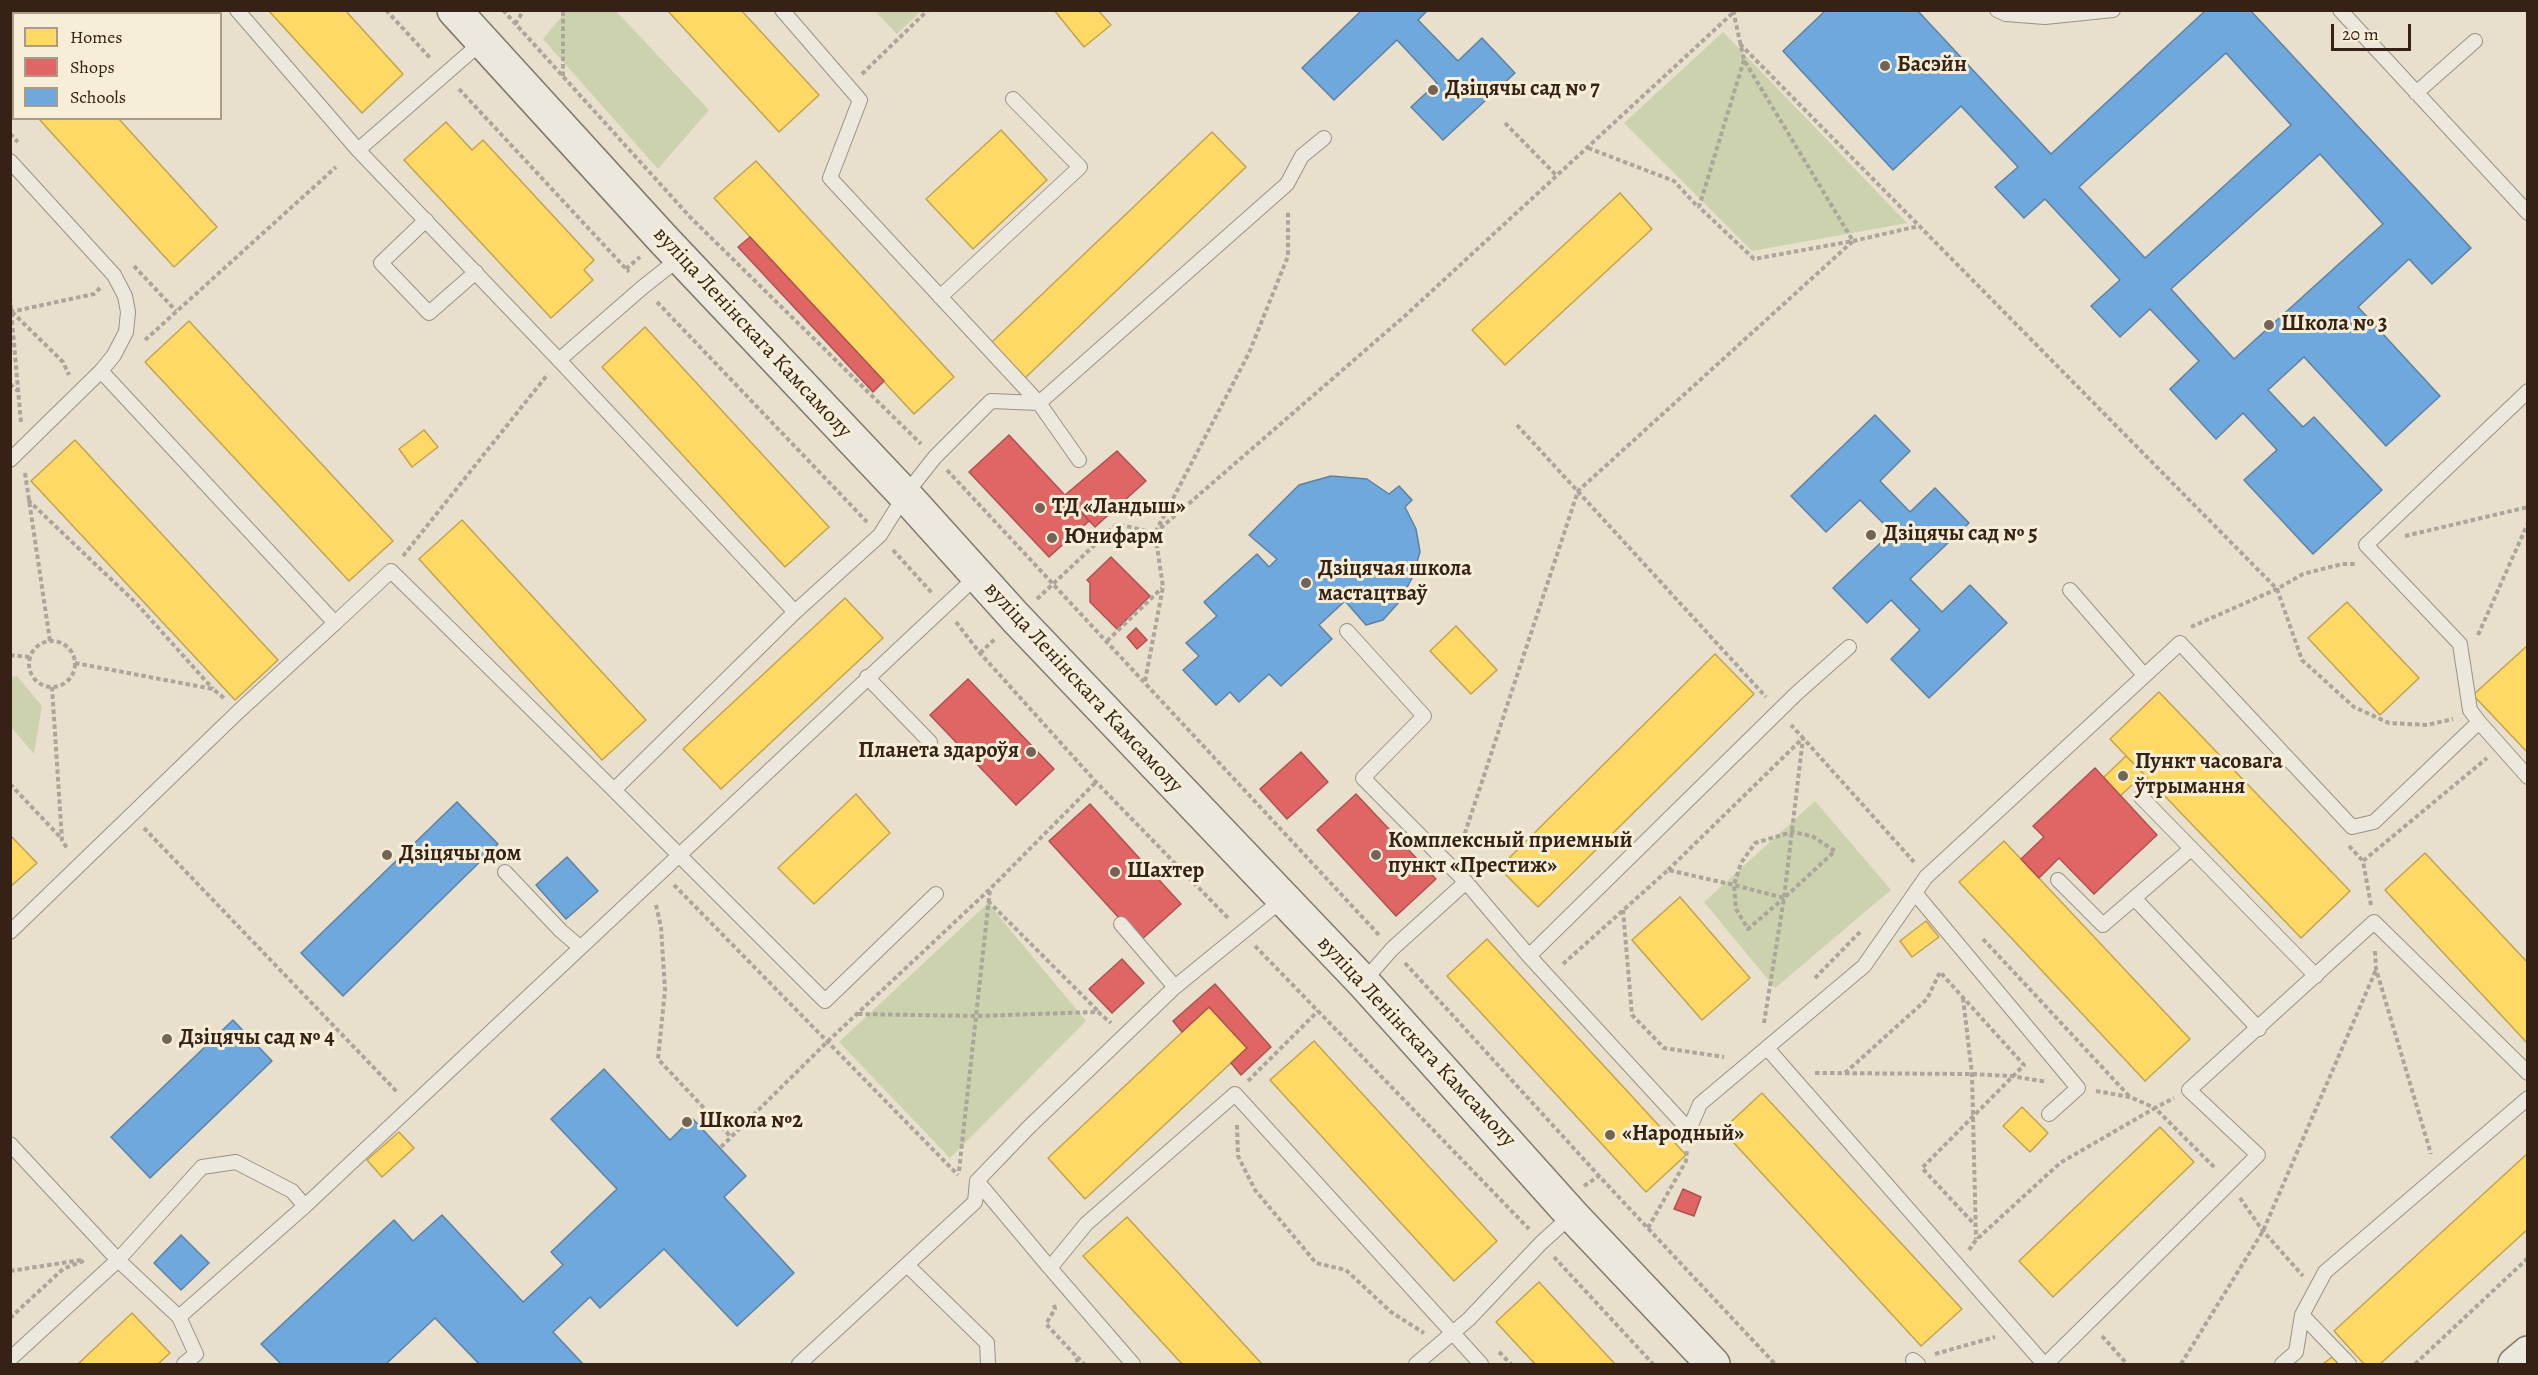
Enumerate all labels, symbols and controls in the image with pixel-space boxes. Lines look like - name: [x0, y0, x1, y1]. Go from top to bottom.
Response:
- legend: [12, 12, 222, 120]
- scale bar: [2334, 12, 2414, 50]
- text: 20 m: [2342, 22, 2379, 46]
- text: Homes: [70, 25, 122, 49]
- place label: Басэйн: [1897, 53, 1967, 79]
- text: Shops: [70, 55, 115, 79]
- marker: Басэйн: [1878, 59, 1892, 73]
- place label: Дзіцячы сад № 7: [1445, 77, 1600, 103]
- marker: Дзіцячы сад № 7: [1426, 83, 1440, 97]
- text: Schools: [70, 85, 126, 109]
- street label: вуліца Ленінскага Камсамолу: [647, 222, 857, 444]
- place label: Школа № 3: [2281, 312, 2388, 338]
- marker: Школа № 3: [2262, 318, 2276, 332]
- place label: ТД «Ландыш»: [1052, 495, 1186, 521]
- marker: ТД «Ландыш»: [1033, 501, 1047, 515]
- place label: Дзіцячы сад № 5: [1883, 522, 2038, 548]
- place label: Юнифарм: [1064, 525, 1163, 551]
- marker: Дзіцячы сад № 5: [1864, 528, 1878, 542]
- marker: Юнифарм: [1045, 531, 1059, 545]
- place label: Дзіцячая школа мастацтваў: [1318, 557, 1472, 608]
- marker: Дзіцячая школа мастацтваў: [1299, 576, 1313, 590]
- street label: вуліца Ленінскага Камсамолу: [978, 577, 1188, 799]
- place label: Планета здароўя: [858, 739, 1019, 765]
- marker: Планета здароўя: [1024, 745, 1038, 759]
- place label: Пункт часовага ўтрымання: [2135, 750, 2283, 802]
- marker: Пункт часовага ўтрымання: [2116, 769, 2130, 783]
- place label: Комплексный приемный пункт «Престиж»: [1388, 829, 1633, 880]
- place label: Дзіцячы дом: [399, 842, 521, 868]
- marker: Дзіцячы дом: [380, 848, 394, 862]
- marker: Комплексный приемный пункт «Престиж»: [1369, 848, 1383, 862]
- place label: Шахтер: [1127, 859, 1204, 885]
- marker: Шахтер: [1108, 865, 1122, 879]
- street label: вуліца Ленінскага Камсамолу: [1311, 931, 1521, 1153]
- place label: Дзіцячы сад № 4: [179, 1026, 335, 1052]
- marker: Дзіцячы сад № 4: [160, 1032, 174, 1046]
- place label: Школа №2: [699, 1109, 803, 1135]
- marker: Школа №2: [680, 1115, 694, 1129]
- place label: «Народный»: [1622, 1122, 1744, 1148]
- marker: «Народный»: [1603, 1128, 1617, 1142]

